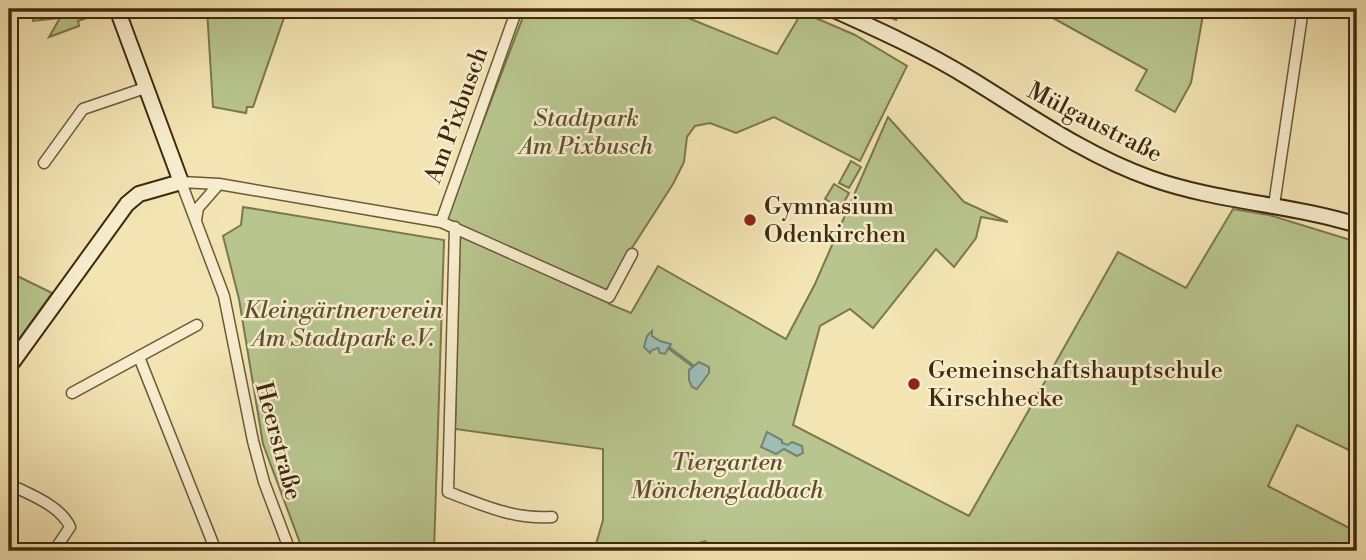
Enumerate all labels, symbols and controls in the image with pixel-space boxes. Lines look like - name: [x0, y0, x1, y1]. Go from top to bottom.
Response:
- street label: Am Pixbusch: [418, 43, 495, 189]
- street label: Mülgaustraße: [1022, 76, 1167, 170]
- park label: Stadtpark Am Pixbusch: [516, 104, 654, 162]
- place label: Gymnasium Odenkirchen: [764, 192, 906, 250]
- marker: Gymnasium Odenkirchen: [742, 212, 758, 228]
- park label: Kleingärtnerverein Am Stadtpark e.V.: [243, 296, 444, 354]
- place label: Gemeinschaftshauptschule Kirschhecke: [928, 356, 1223, 414]
- marker: Gemeinschaftshauptschule Kirschhecke: [906, 376, 922, 392]
- street label: Heerstraße: [248, 379, 308, 504]
- park label: Tiergarten Mönchengladbach: [631, 448, 824, 506]

